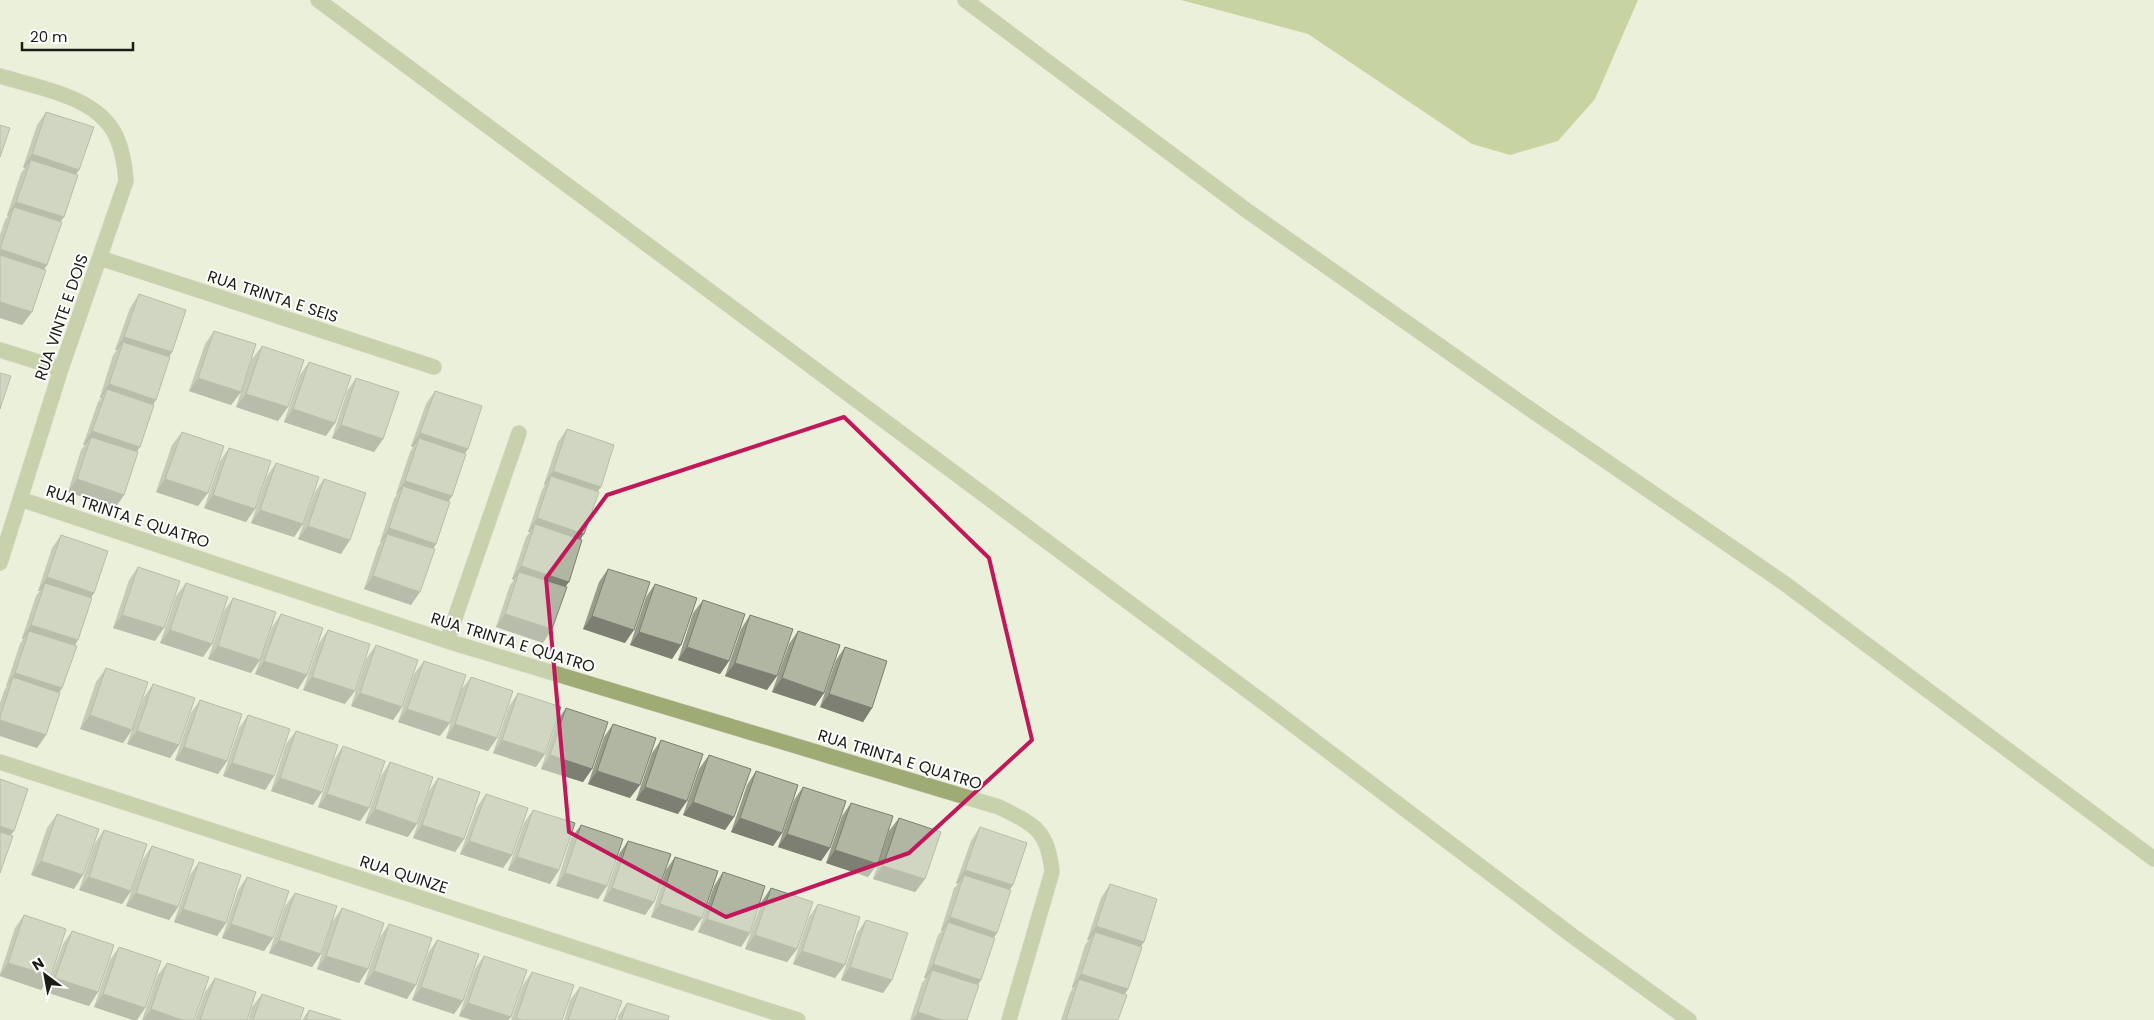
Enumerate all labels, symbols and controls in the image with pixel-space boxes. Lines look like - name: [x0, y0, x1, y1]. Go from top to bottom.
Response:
- scale bar: [22, 20, 134, 52]
- text: 20 m: [30, 26, 68, 47]
- street label: RUA VINTE E DOIS: [29, 251, 94, 384]
- street label: RUA TRINTA E SEIS: [204, 264, 341, 328]
- street label: RUA TRINTA E QUATRO: [43, 479, 212, 554]
- street label: RUA TRINTA E QUATRO: [428, 607, 598, 678]
- street label: RUA TRINTA E QUATRO: [815, 724, 985, 795]
- street label: RUA QUINZE: [357, 849, 451, 899]
- north arrow: [20, 950, 70, 1000]
- text: N: [28, 953, 48, 975]

